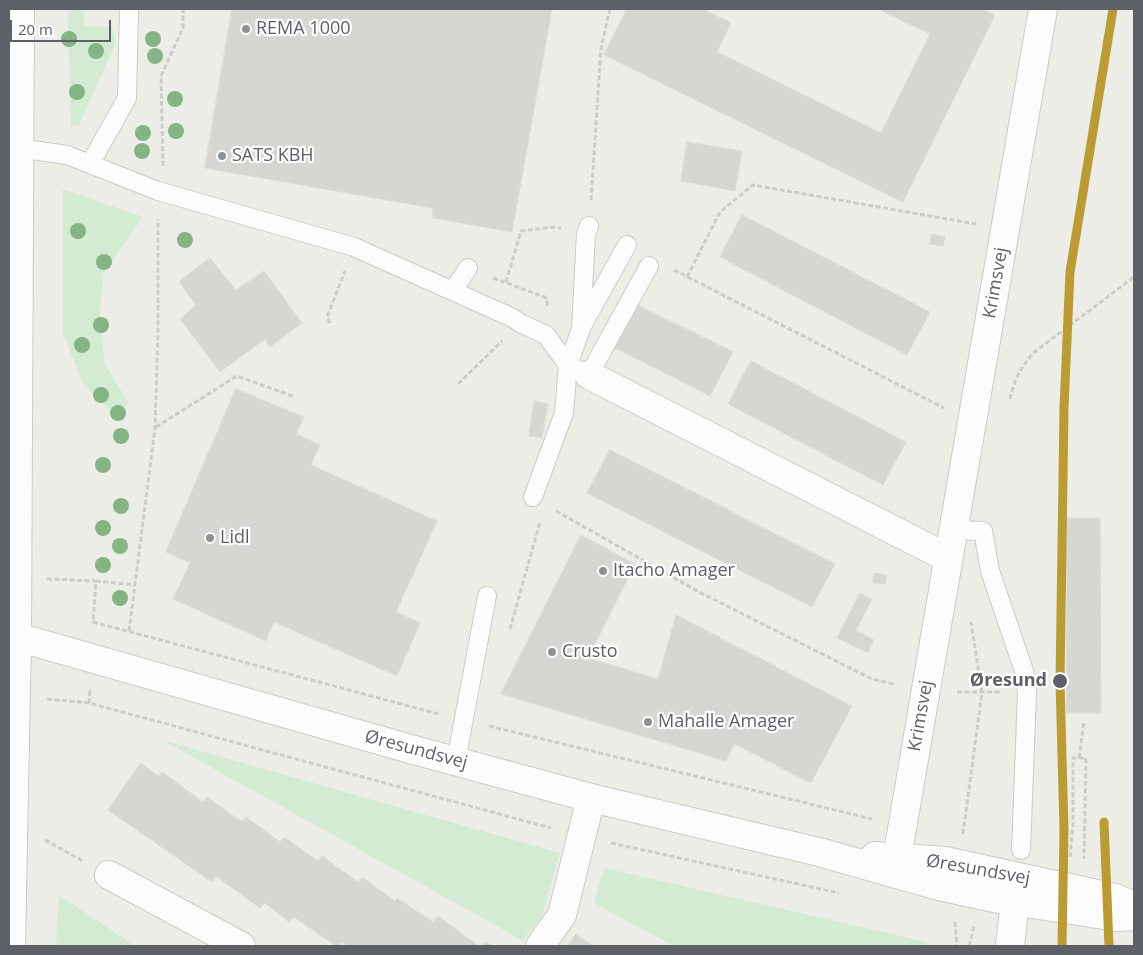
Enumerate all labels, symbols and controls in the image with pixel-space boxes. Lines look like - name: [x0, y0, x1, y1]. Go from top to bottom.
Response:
- scale bar: [12, 10, 114, 42]
- place label: REMA 1000: [256, 18, 351, 40]
- text: 20 m: [18, 19, 53, 39]
- marker: REMA 1000: [240, 23, 252, 35]
- place label: SATS KBH: [232, 145, 314, 167]
- marker: SATS KBH: [216, 150, 228, 162]
- street label: Krimsvej: [979, 246, 1013, 320]
- place label: Lidl: [220, 527, 249, 549]
- marker: Lidl: [204, 532, 216, 544]
- place label: Itacho Amager: [613, 560, 735, 582]
- marker: Itacho Amager: [597, 565, 609, 577]
- place label: Crusto: [562, 641, 618, 663]
- marker: Crusto: [546, 646, 558, 658]
- place label: Øresund: [970, 670, 1047, 692]
- marker: Øresund: [1051, 672, 1069, 690]
- street label: Krimsvej: [904, 679, 938, 753]
- place label: Mahalle Amager: [658, 711, 794, 733]
- marker: Mahalle Amager: [642, 716, 654, 728]
- street label: Øresundsvej: [362, 726, 470, 774]
- street label: Øresundsvej: [924, 850, 1032, 890]

